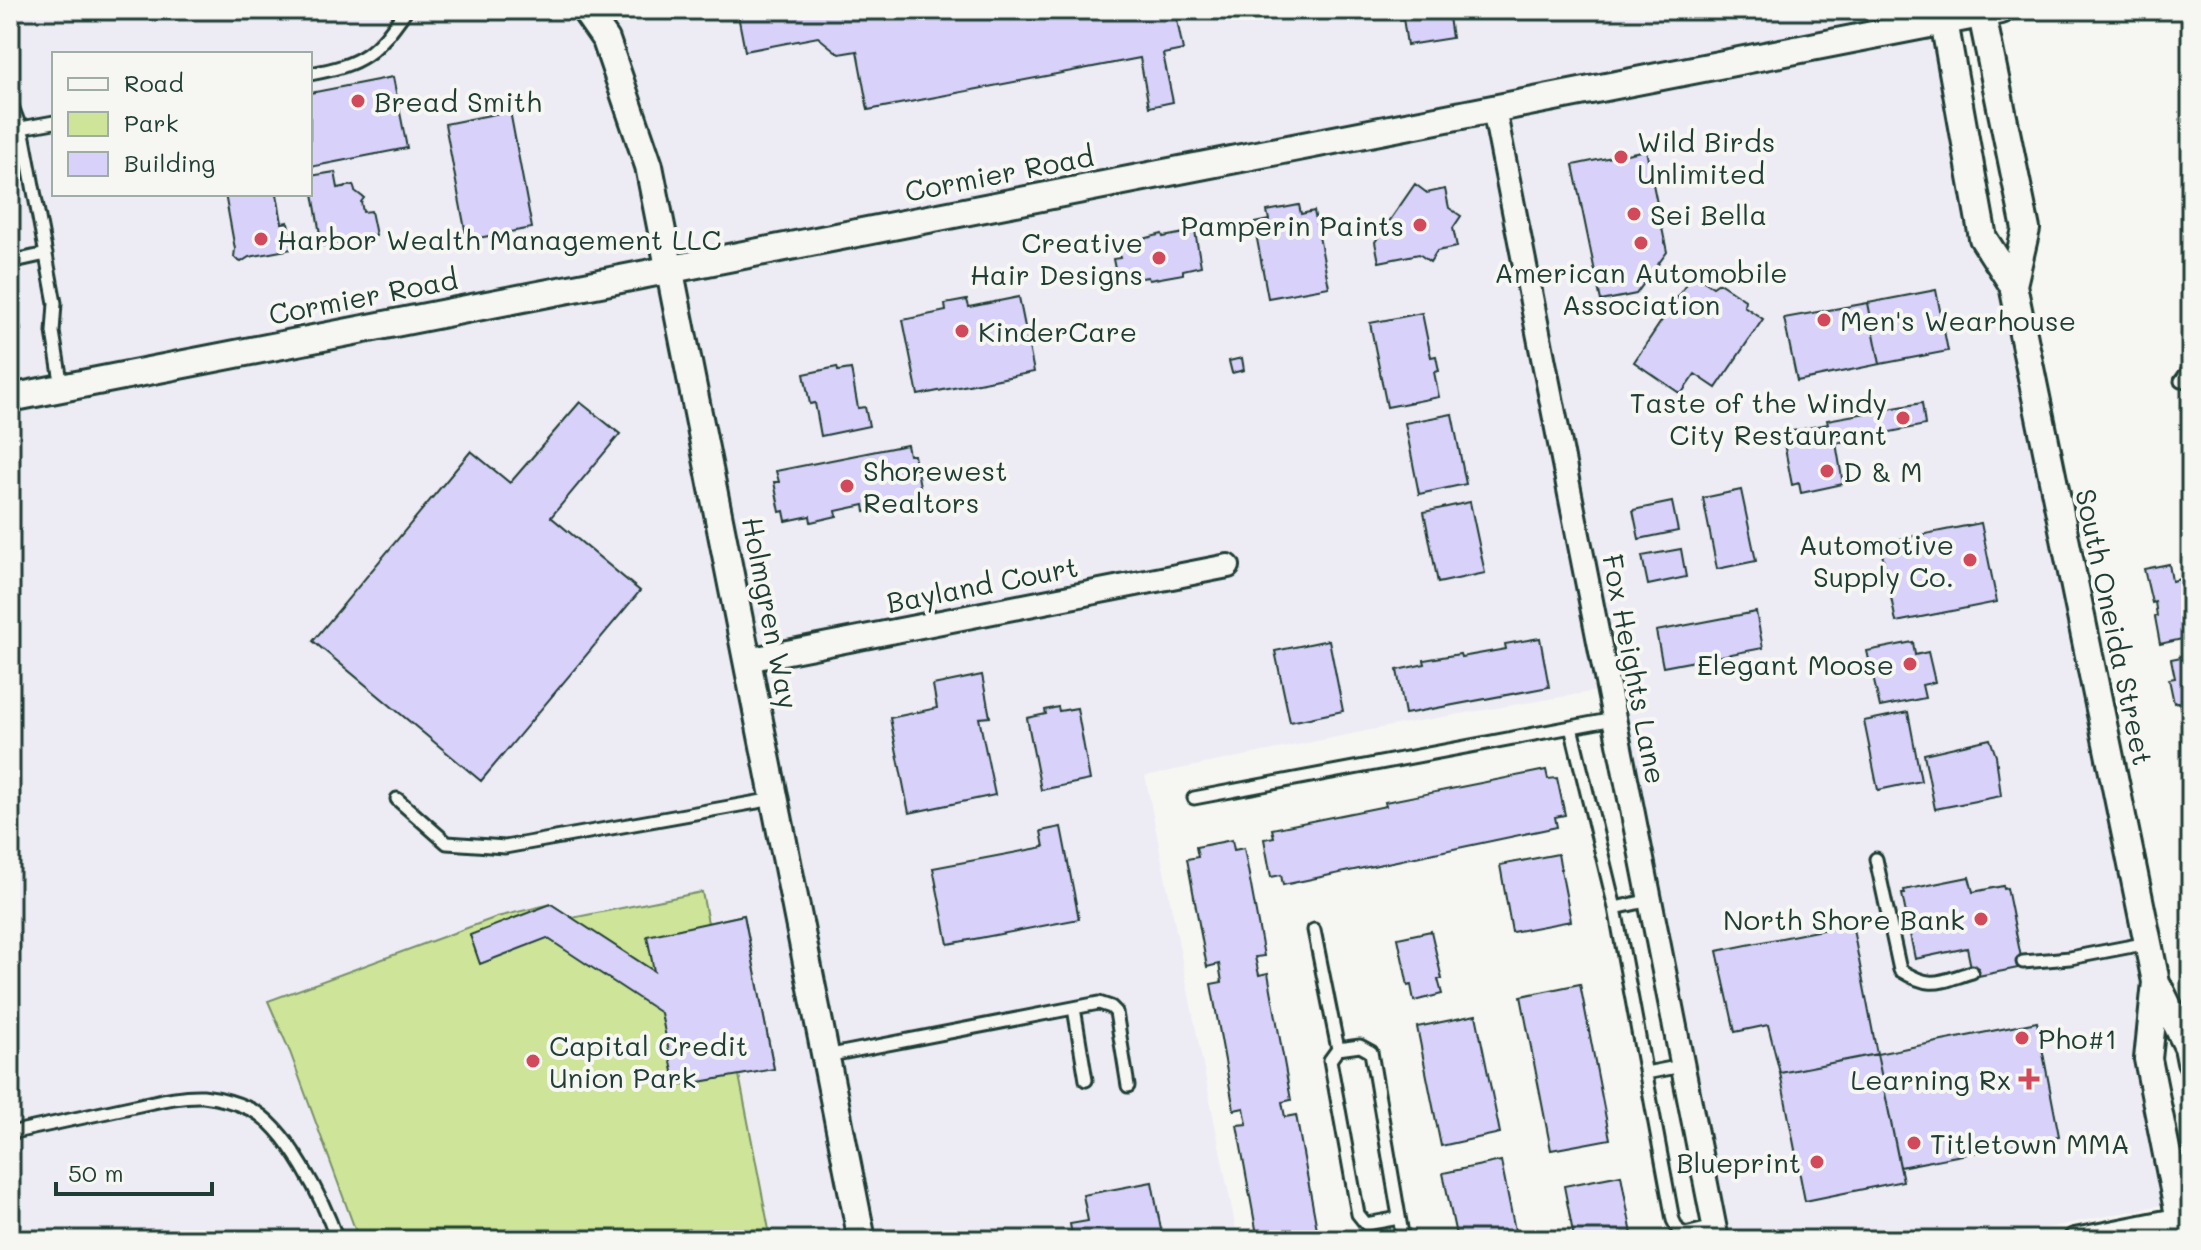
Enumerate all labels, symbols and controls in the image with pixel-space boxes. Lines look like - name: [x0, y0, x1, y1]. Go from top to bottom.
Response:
- legend: [52, 52, 312, 196]
- text: Road: [124, 67, 184, 98]
- place label: Bread Smith: [374, 83, 542, 119]
- marker: Bread Smith: [349, 92, 367, 110]
- text: Park: [124, 107, 178, 138]
- place label: Wild Birds Unlimited: [1637, 123, 1775, 191]
- street label: Cormier Road: [902, 137, 1096, 209]
- text: Building: [124, 147, 215, 178]
- marker: Wild Birds Unlimited: [1612, 148, 1630, 166]
- place label: Sei Bella: [1650, 196, 1767, 232]
- marker: Sei Bella: [1625, 205, 1643, 223]
- place label: Pamperin Paints: [1181, 207, 1404, 243]
- marker: Pamperin Paints: [1411, 216, 1429, 234]
- place label: Harbor Wealth Management LLC: [277, 221, 722, 257]
- place label: Creative Hair Designs: [970, 224, 1143, 292]
- marker: Harbor Wealth Management LLC: [252, 230, 270, 248]
- marker: American Automobile Association: [1632, 234, 1650, 252]
- marker: Creative Hair Designs: [1150, 249, 1168, 267]
- place label: American Automobile Association: [1494, 254, 1788, 322]
- street label: Cormier Road: [266, 260, 460, 332]
- place label: Men's Wearhouse: [1840, 302, 2076, 338]
- marker: Men's Wearhouse: [1815, 311, 1833, 329]
- place label: KinderCare: [978, 313, 1137, 349]
- marker: KinderCare: [953, 322, 971, 340]
- place label: Taste of the Windy City Restaurant: [1630, 384, 1887, 452]
- marker: Taste of the Windy City Restaurant: [1894, 409, 1912, 427]
- place label: Shorewest Realtors: [863, 452, 1008, 520]
- place label: D & M: [1843, 453, 1923, 489]
- marker: D & M: [1818, 462, 1836, 480]
- marker: Shorewest Realtors: [838, 477, 856, 495]
- street label: South Oneida Street: [2068, 486, 2162, 768]
- street label: Holmgren Way: [735, 514, 807, 712]
- place label: Automotive Supply Co.: [1798, 526, 1954, 594]
- street label: Bayland Court: [883, 548, 1081, 620]
- street label: Fox Heights Lane: [1595, 551, 1675, 787]
- marker: Automotive Supply Co.: [1961, 551, 1979, 569]
- place label: Elegant Moose: [1697, 646, 1894, 682]
- marker: Elegant Moose: [1901, 655, 1919, 673]
- place label: North Shore Bank: [1723, 901, 1965, 937]
- marker: North Shore Bank: [1972, 910, 1990, 928]
- place label: Pho#1: [2038, 1020, 2117, 1056]
- place label: Capital Credit Union Park: [549, 1027, 748, 1095]
- marker: Pho#1: [2013, 1029, 2031, 1047]
- marker: Capital Credit Union Park: [524, 1052, 542, 1070]
- place label: Learning Rx: [1850, 1061, 2011, 1097]
- marker: Learning Rx: [2018, 1068, 2040, 1090]
- place label: Titletown MMA: [1930, 1125, 2130, 1161]
- marker: Titletown MMA: [1905, 1134, 1923, 1152]
- place label: Blueprint: [1676, 1144, 1801, 1180]
- scale bar: [56, 1146, 212, 1196]
- marker: Blueprint: [1808, 1153, 1826, 1171]
- text: 50 m: [68, 1157, 124, 1188]

